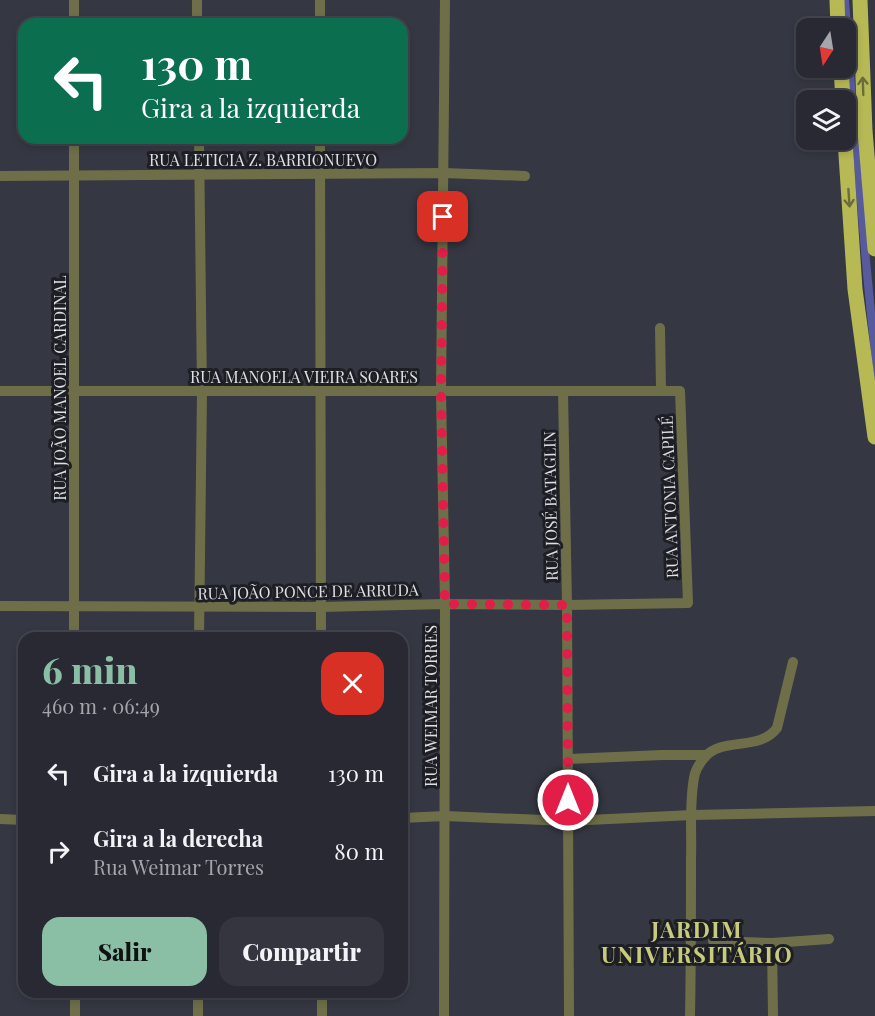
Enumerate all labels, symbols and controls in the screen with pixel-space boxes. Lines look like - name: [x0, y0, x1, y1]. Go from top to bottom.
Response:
- north arrow: [796, 18, 856, 78]
- map controls: [796, 18, 856, 150]
- text: 130 m: [141, 35, 252, 91]
- icon: left: [42, 42, 120, 120]
- one-way arrow: [858, 76, 869, 96]
- text: Gira a la izquierda: [141, 89, 360, 125]
- button: layers: [796, 90, 856, 150]
- street label: RUA LETICIA Z. BARRIONUEVO: [149, 149, 377, 170]
- one-way arrow: [843, 187, 854, 207]
- pin: [417, 191, 468, 242]
- icon: arrive: [426, 200, 459, 233]
- street label: RUA JOÃO MANOEL CARDINAL: [49, 275, 70, 501]
- street label: RUA MANOELA VIEIRA SOARES: [190, 366, 418, 387]
- street label: RUA ANTONIA CAPILÉ: [656, 415, 682, 579]
- street label: RUA JOSÉ BATAGLIN: [538, 431, 562, 581]
- street label: RUA JOÃO PONCE DE ARRUDA: [197, 579, 420, 603]
- street label: RUA WEIMAR TORRES: [420, 625, 441, 787]
- text: 6 min: [42, 645, 138, 693]
- button: close: [321, 652, 384, 715]
- text: 460 m · 06:49: [42, 692, 160, 719]
- icon: left: [42, 757, 75, 790]
- text: Gira a la izquierda: [93, 758, 278, 788]
- text: 130 m: [328, 758, 384, 788]
- position arrow: [536, 768, 600, 832]
- text: Gira a la derecha: [93, 823, 263, 853]
- icon: right: [42, 835, 75, 868]
- text: 80 m: [334, 836, 384, 866]
- text: Rua Weimar Torres: [93, 853, 264, 880]
- district label: JARDIM UNIVERSITÁRIO: [601, 914, 793, 969]
- button: Salir: [42, 917, 207, 986]
- button: Compartir: [219, 917, 384, 986]

